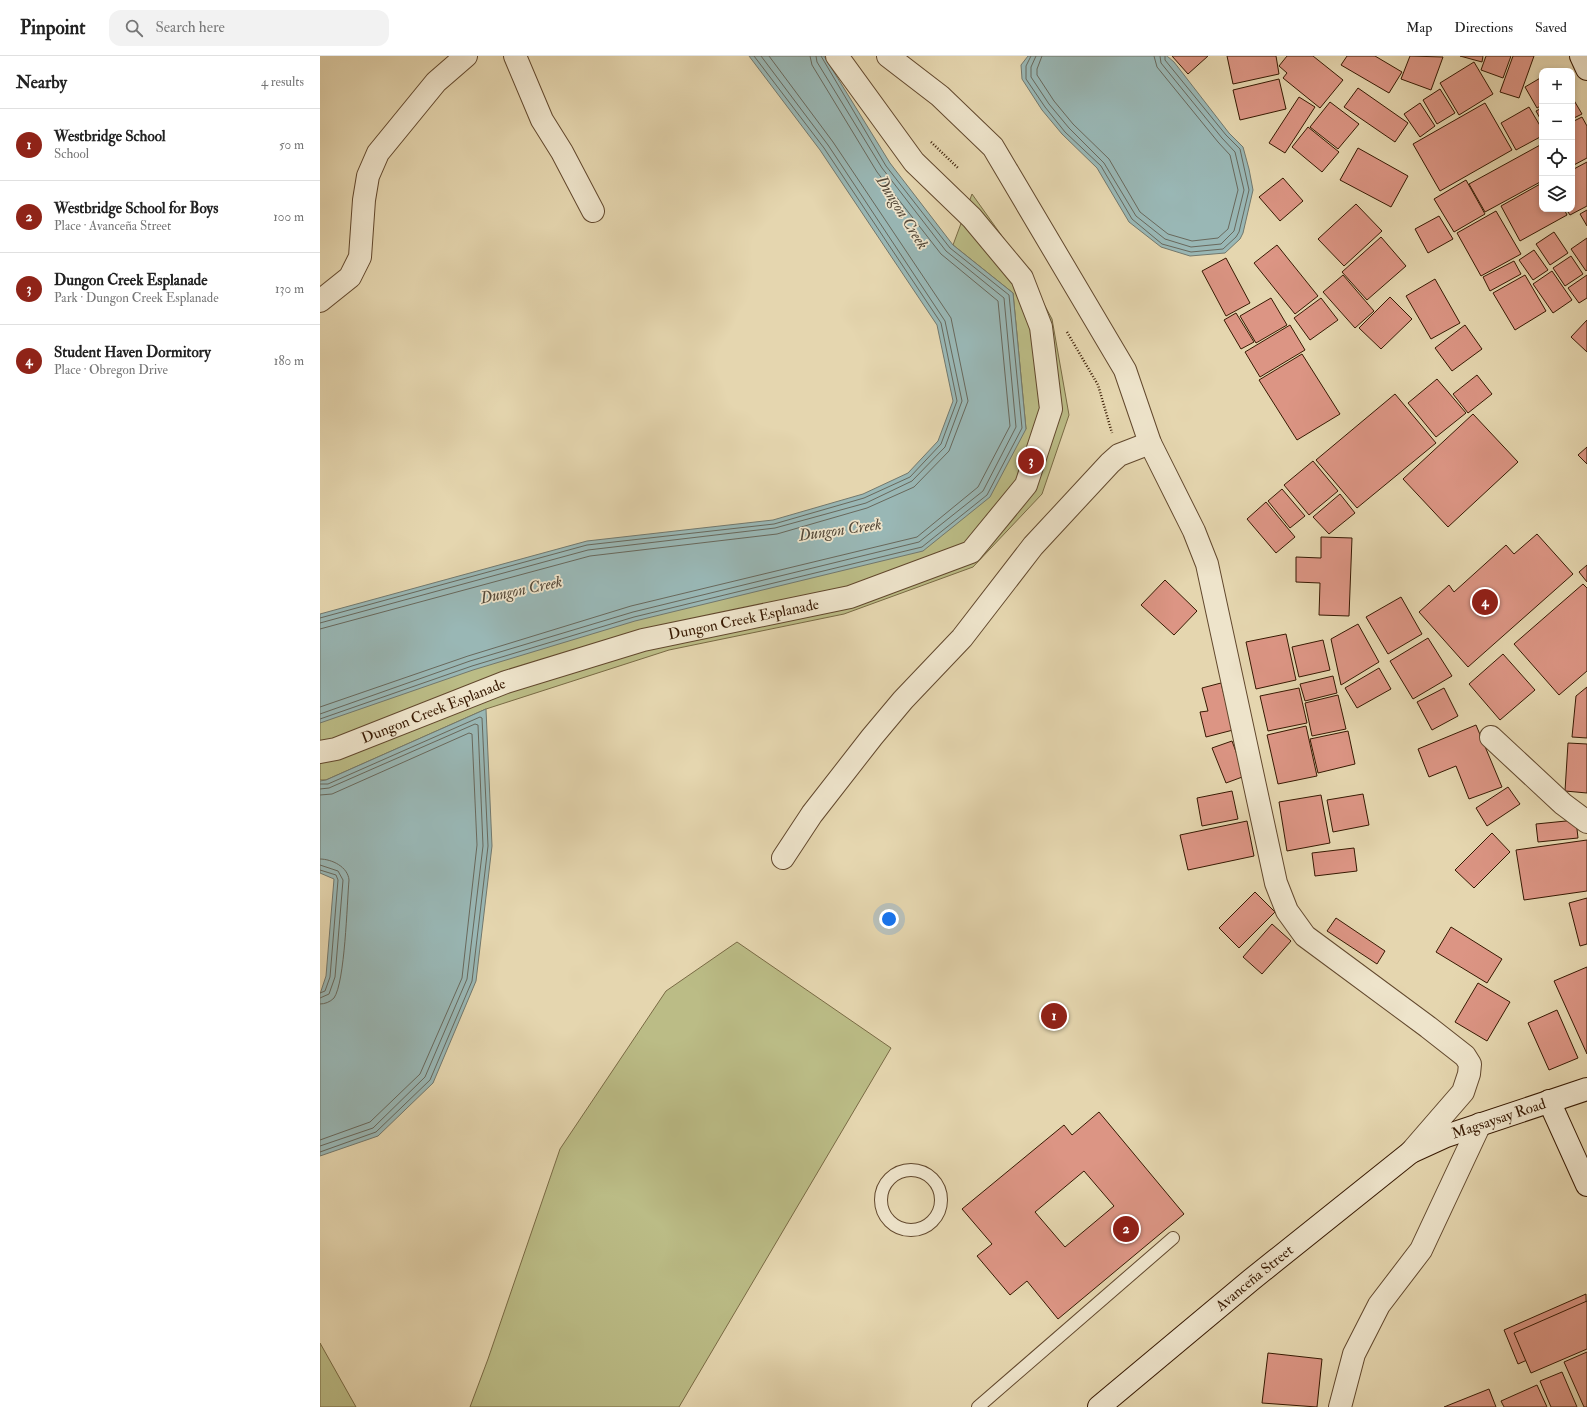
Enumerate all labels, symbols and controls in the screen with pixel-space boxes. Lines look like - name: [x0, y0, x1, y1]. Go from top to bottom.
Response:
- search box: [109, 10, 389, 46]
- text: Pinpoint: [20, 16, 85, 40]
- icon: search: [123, 17, 145, 39]
- text: Search here: [155, 18, 225, 37]
- text: Map: [1406, 19, 1432, 36]
- text: Directions: [1454, 19, 1513, 36]
- text: Saved: [1535, 19, 1567, 36]
- map controls: [1539, 68, 1575, 212]
- button: +: [1539, 68, 1575, 104]
- text: Nearby: [16, 72, 67, 93]
- text: 4 results: [261, 74, 304, 90]
- button: −: [1539, 104, 1575, 140]
- text: Westbridge School: [54, 127, 166, 146]
- text: 1: [27, 137, 31, 153]
- text: 50 m: [279, 137, 304, 153]
- button: locate: [1539, 140, 1575, 176]
- text: School: [54, 146, 89, 162]
- water label: Dungon Creek: [871, 171, 933, 254]
- button: layers: [1539, 176, 1575, 212]
- text: Westbridge School for Boys: [54, 199, 218, 218]
- text: 2: [26, 209, 32, 225]
- text: 100 m: [273, 209, 304, 225]
- text: Place · Avanceña Street: [54, 218, 171, 234]
- text: Dungon Creek Esplanade: [54, 271, 207, 290]
- text: 3: [27, 281, 32, 297]
- text: 130 m: [275, 281, 304, 297]
- text: Park · Dungon Creek Esplanade: [54, 290, 219, 306]
- text: Student Haven Dormitory: [54, 343, 211, 362]
- text: 4: [25, 353, 33, 369]
- text: 180 m: [274, 353, 304, 369]
- text: Place · Obregon Drive: [54, 362, 168, 378]
- pin: 3: [1018, 446, 1044, 476]
- water label: Dungon Creek: [796, 514, 883, 546]
- water label: Dungon Creek: [477, 571, 564, 609]
- pin: 4: [1472, 587, 1498, 617]
- street label: Dungon Creek Esplanade: [667, 595, 821, 645]
- street label: Dungon Creek Esplanade: [359, 674, 509, 748]
- your location: [879, 909, 899, 929]
- pin: 1: [1041, 1001, 1067, 1031]
- street label: Magsaysay Road: [1449, 1094, 1549, 1143]
- pin: 2: [1113, 1214, 1139, 1244]
- street label: Avanceña Street: [1211, 1241, 1298, 1316]

